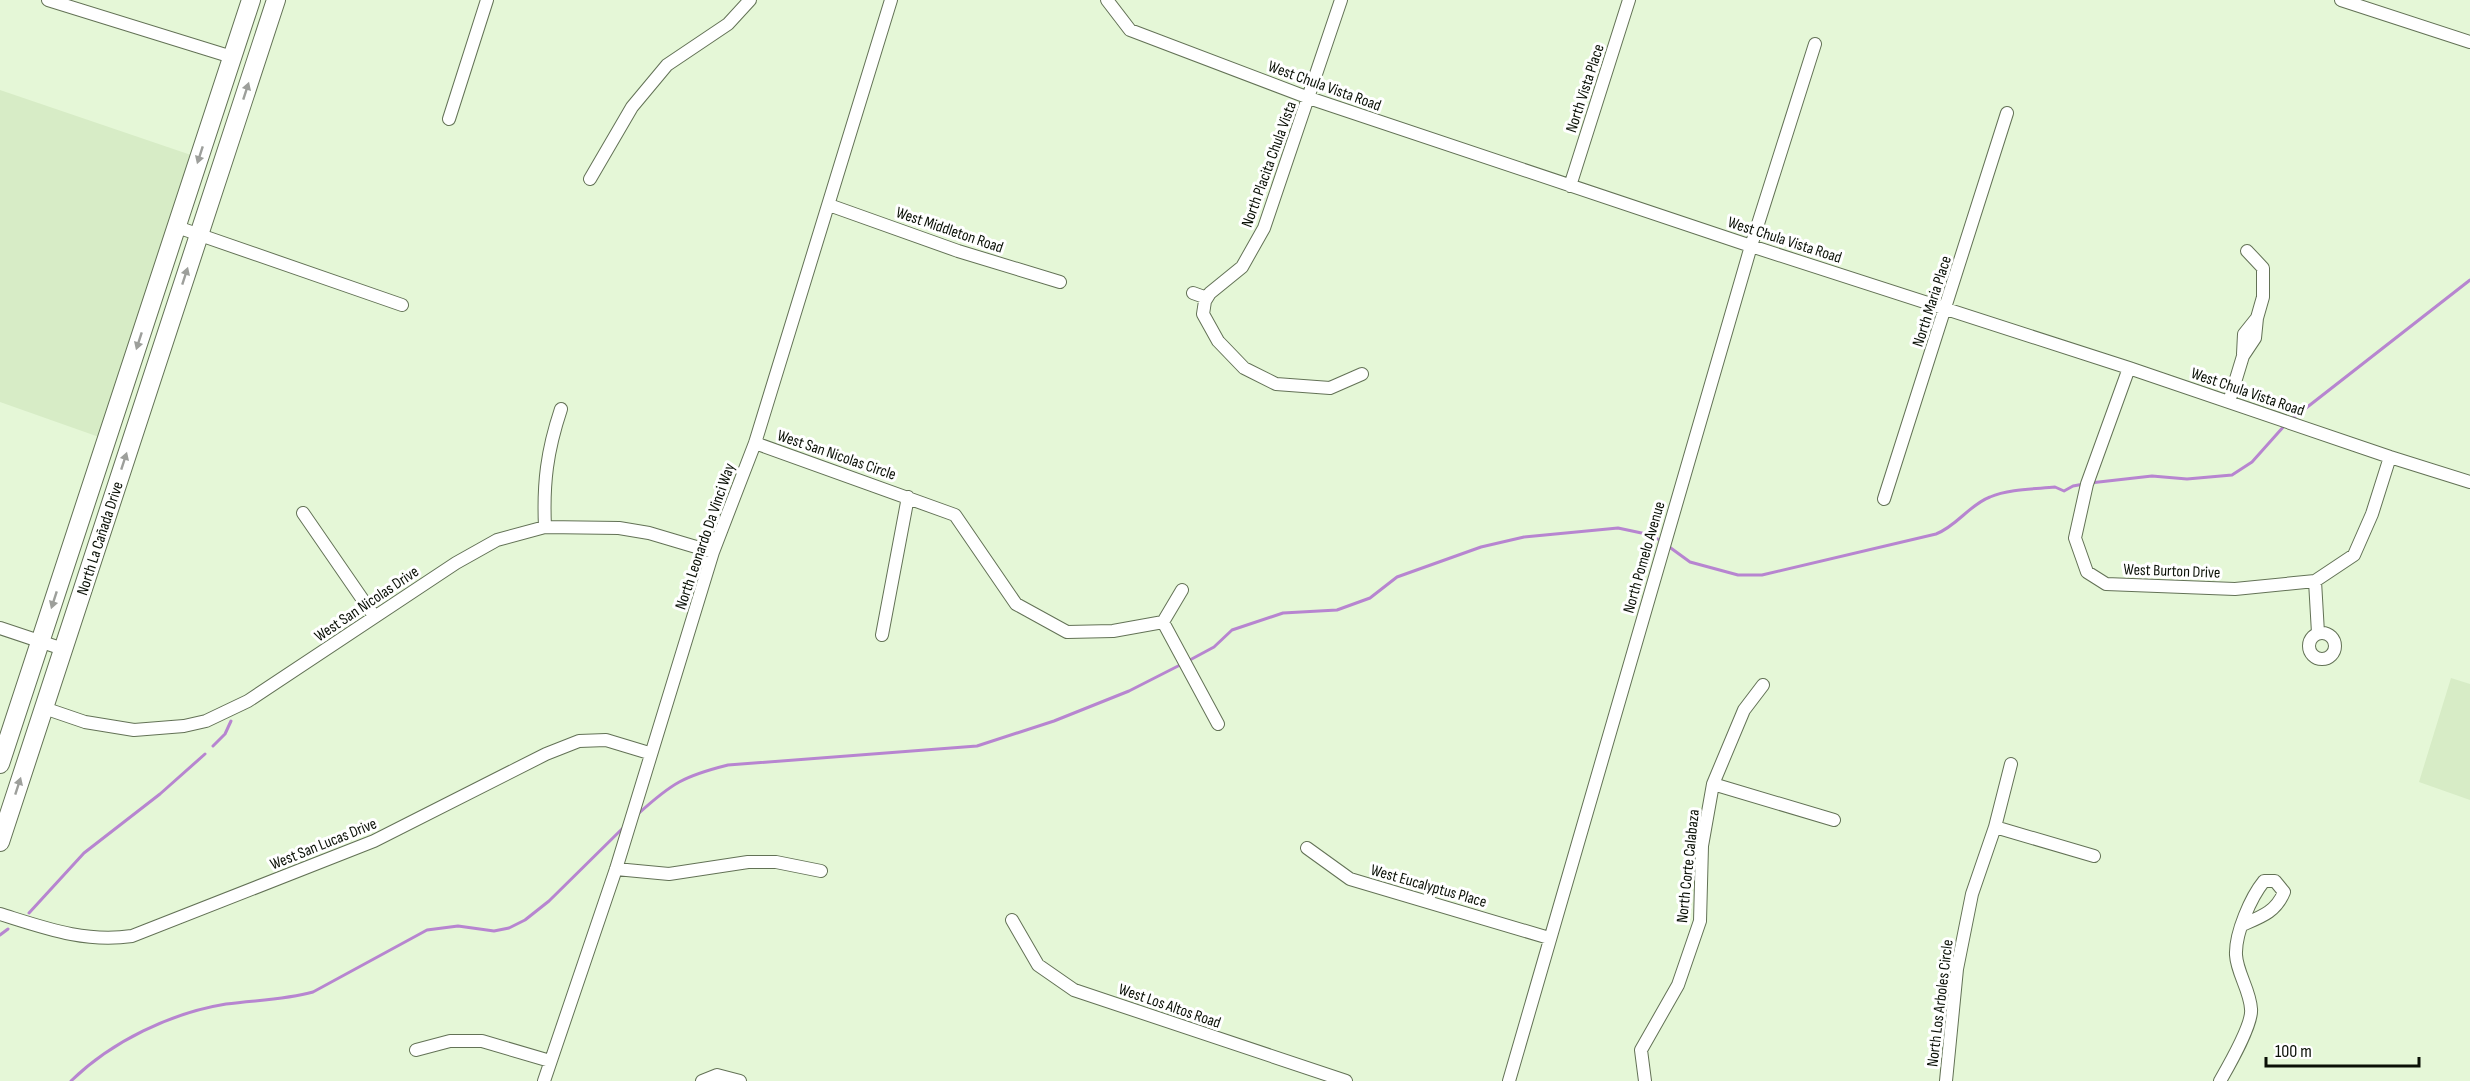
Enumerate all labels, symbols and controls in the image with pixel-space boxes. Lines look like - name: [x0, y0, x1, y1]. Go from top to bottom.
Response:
- street label: North Vista Place: [1562, 42, 1609, 135]
- street label: West Chula Vista Road: [1265, 57, 1384, 116]
- one-way arrow: [242, 82, 251, 100]
- street label: North Placita Chula Vista: [1238, 99, 1301, 230]
- one-way arrow: [195, 146, 204, 164]
- street label: West Middleton Road: [893, 203, 1006, 258]
- street label: West Chula Vista Road: [1725, 213, 1844, 268]
- street label: North Maria Place: [1909, 254, 1956, 349]
- one-way arrow: [181, 267, 190, 285]
- one-way arrow: [134, 332, 144, 350]
- street label: West Chula Vista Road: [2188, 364, 2307, 421]
- street label: West San Nicolas Circle: [775, 426, 898, 485]
- one-way arrow: [120, 452, 129, 470]
- street label: North Leonardo Da Vinci Way: [671, 461, 739, 612]
- street label: North La Cañada Drive: [73, 479, 128, 598]
- street label: North Pomelo Avenue: [1619, 499, 1669, 615]
- street label: West Burton Drive: [2123, 560, 2221, 583]
- street label: West San Nicolas Drive: [311, 562, 423, 646]
- one-way arrow: [49, 591, 58, 609]
- one-way arrow: [14, 777, 23, 795]
- street label: North Corte Calabaza: [1673, 808, 1704, 924]
- street label: West San Lucas Drive: [267, 814, 380, 874]
- street label: West Eucalyptus Place: [1368, 861, 1489, 912]
- street label: North Los Arboles Circle: [1923, 938, 1958, 1068]
- street label: West Los Altos Road: [1116, 980, 1223, 1033]
- scale bar: [2266, 1030, 2419, 1068]
- text: 100 m: [2275, 1041, 2312, 1062]

